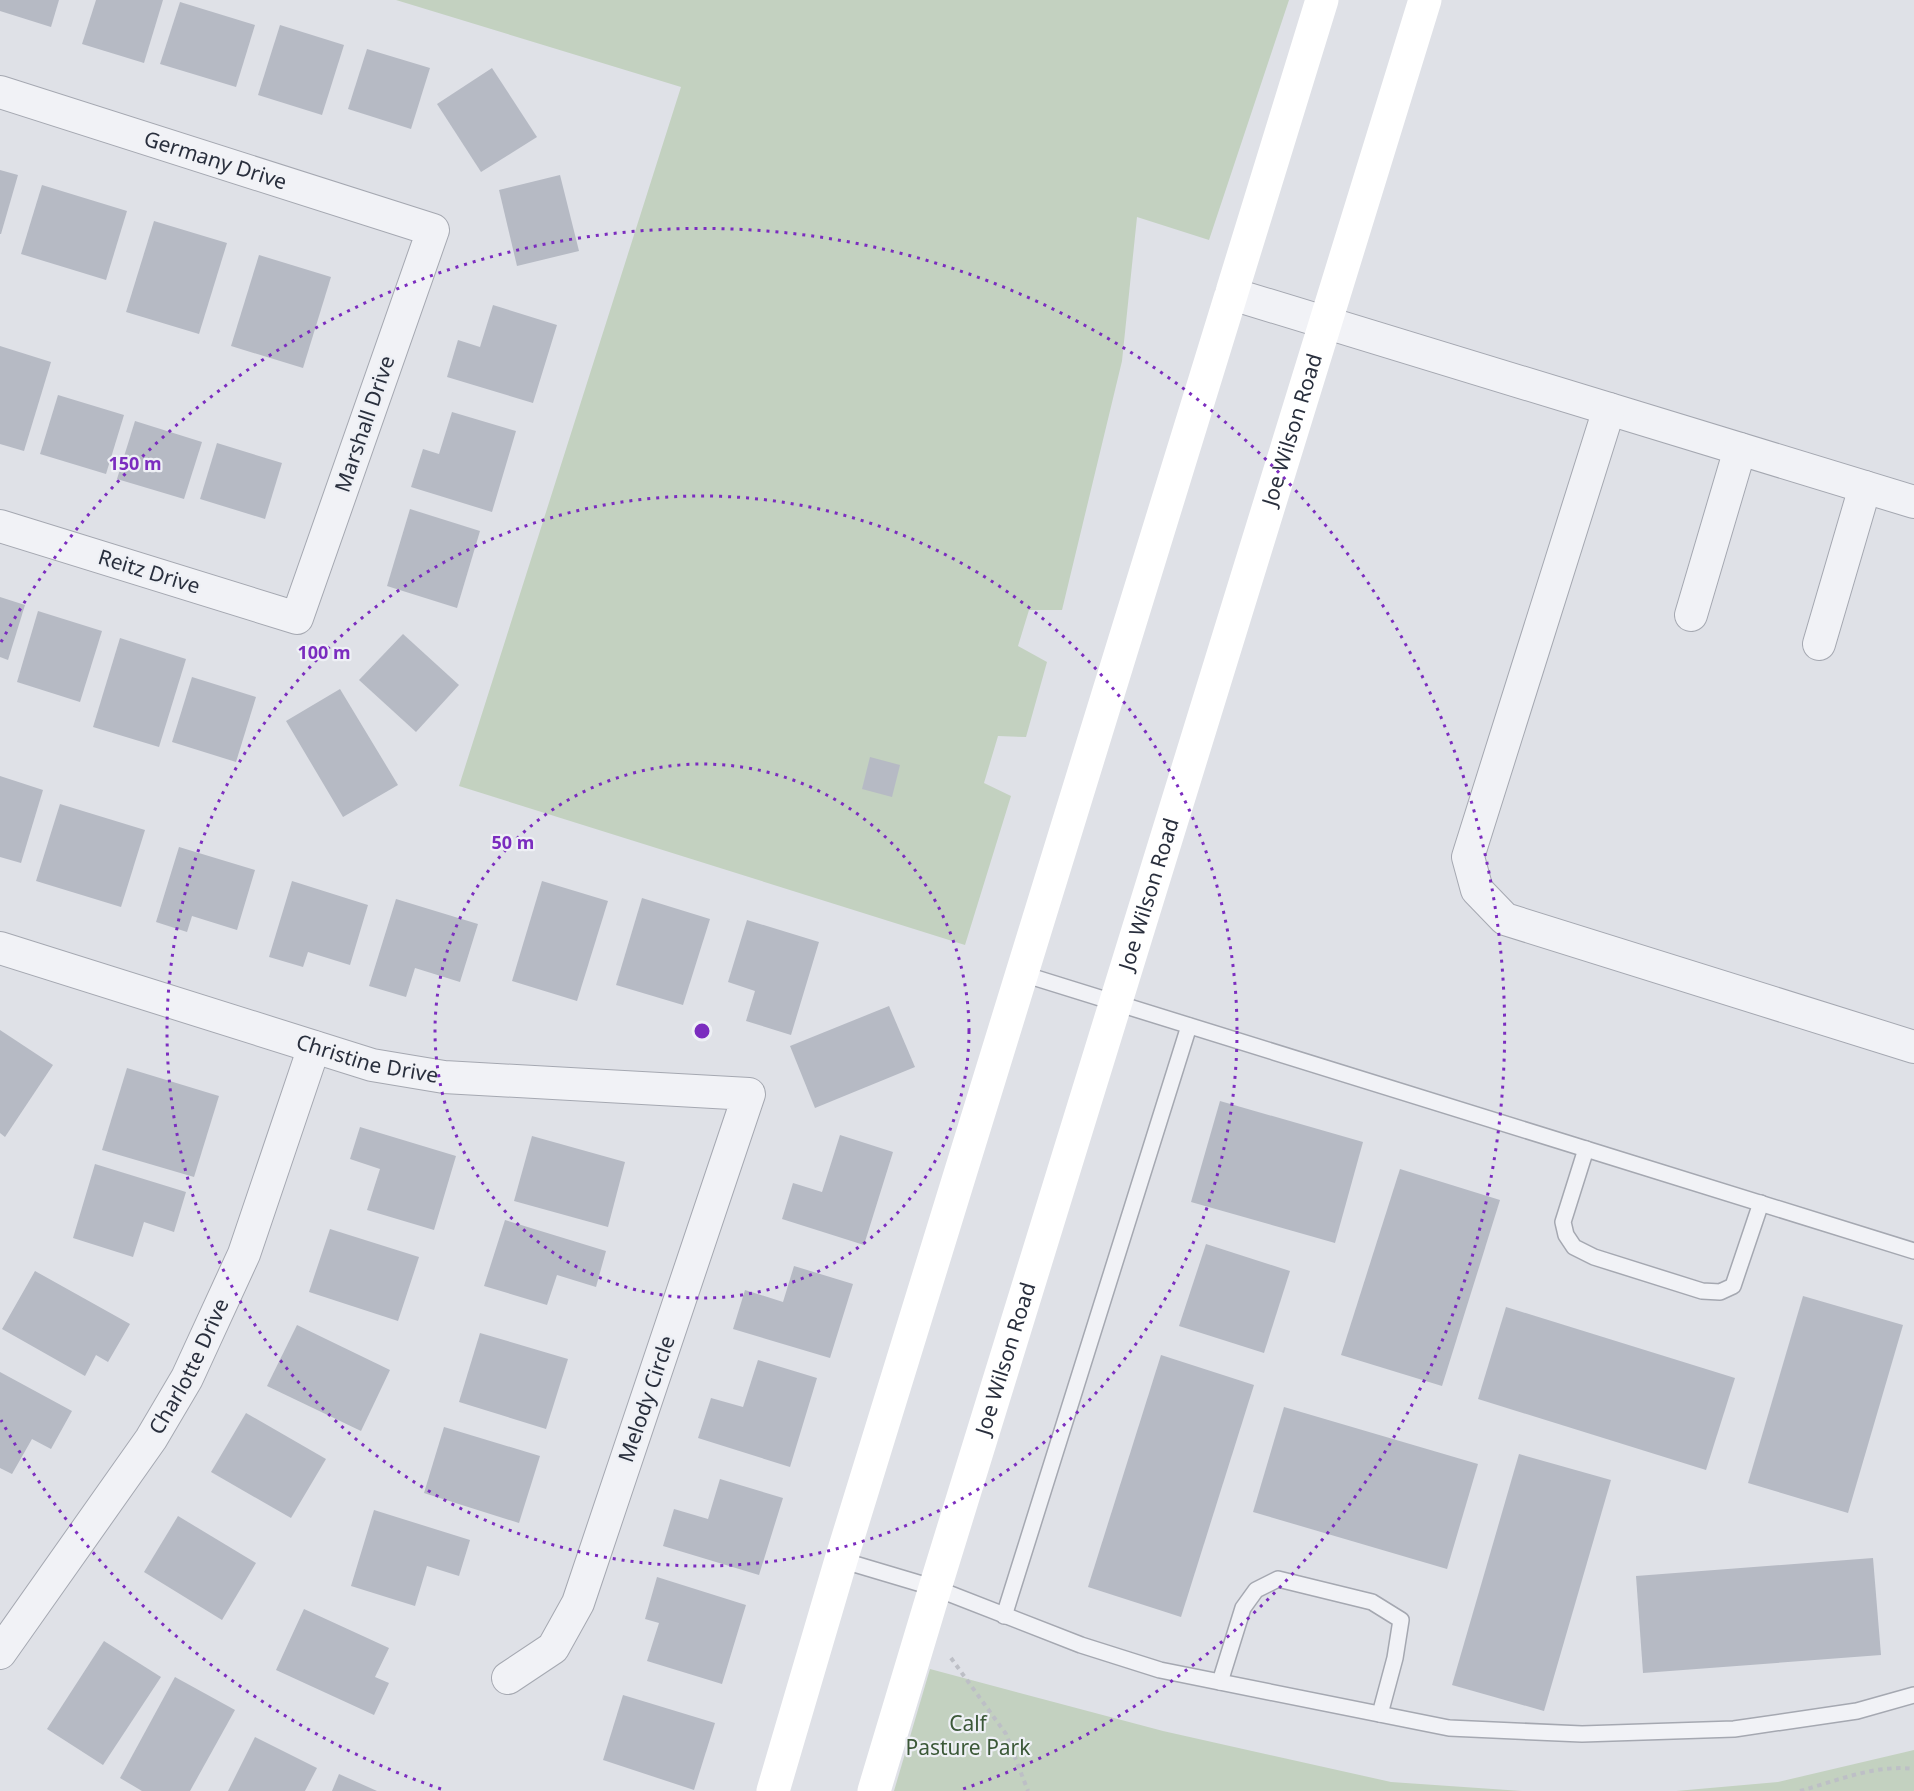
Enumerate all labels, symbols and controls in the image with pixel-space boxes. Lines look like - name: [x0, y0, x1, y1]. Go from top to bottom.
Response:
- street label: Germany Drive: [141, 124, 291, 196]
- street label: Joe Wilson Road: [1254, 350, 1328, 511]
- street label: Marshall Drive: [328, 352, 400, 496]
- text: 150 m: [108, 451, 162, 475]
- street label: Reitz Drive: [95, 542, 204, 600]
- text: 100 m: [297, 640, 351, 664]
- street label: Joe Wilson Road: [1111, 814, 1185, 975]
- text: 50 m: [492, 830, 534, 854]
- centre of rings: [692, 1021, 712, 1041]
- street label: Christine Drive: [293, 1027, 440, 1089]
- street label: Joe Wilson Road: [968, 1279, 1041, 1440]
- street label: Charlotte Drive: [142, 1294, 235, 1439]
- street label: Melody Circle: [611, 1332, 681, 1466]
- park label: Calf Pasture Park: [905, 1709, 1031, 1761]

